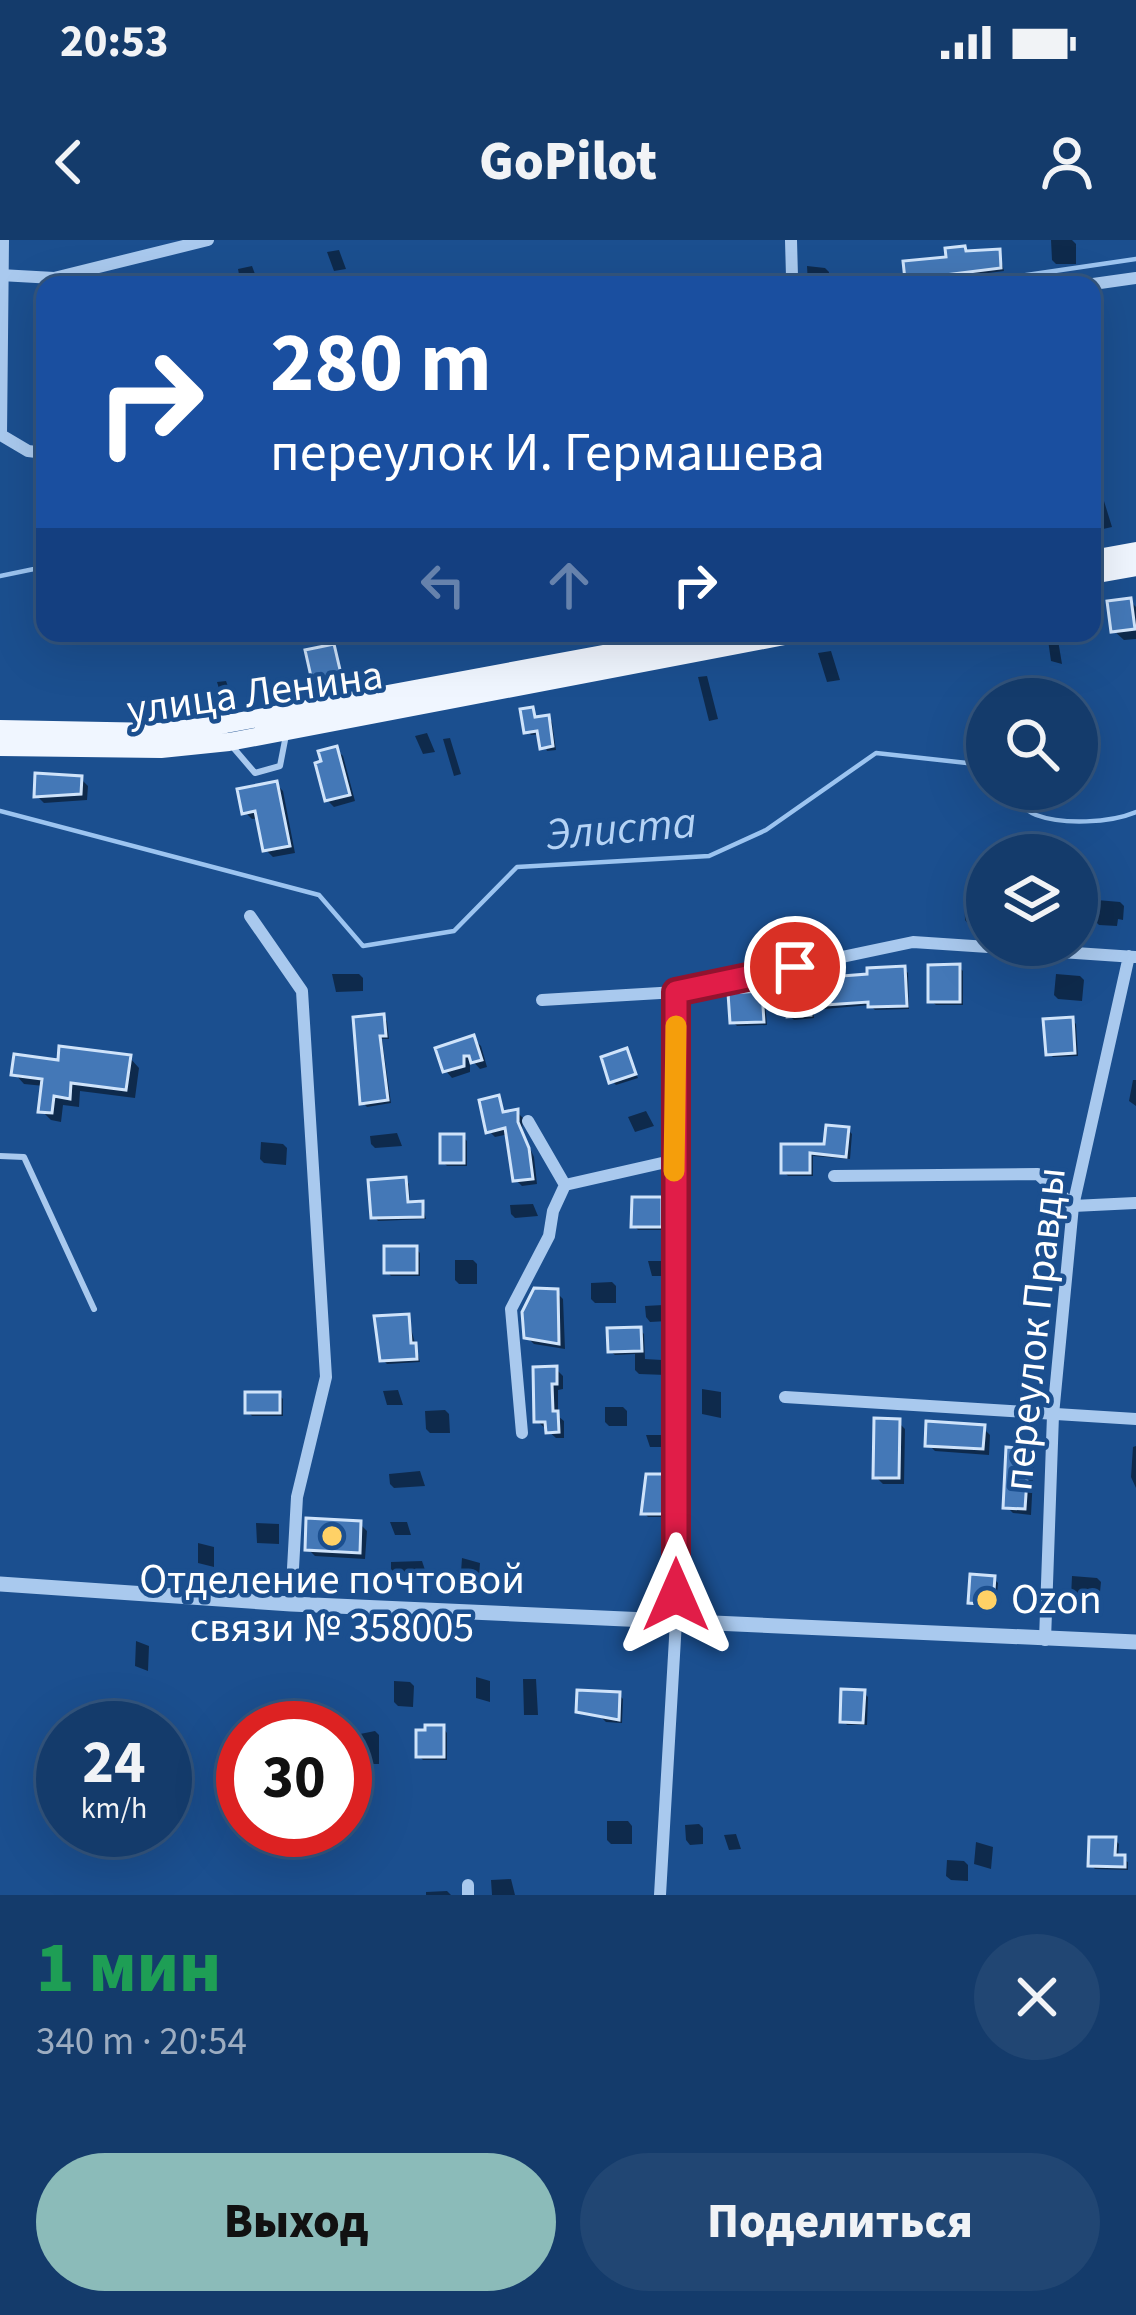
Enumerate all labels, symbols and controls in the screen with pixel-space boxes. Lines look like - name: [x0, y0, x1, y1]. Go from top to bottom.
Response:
- text: 20:53: [60, 10, 169, 74]
- text: GoPilot: [479, 124, 657, 201]
- icon: back: [36, 129, 102, 195]
- icon: person: [1034, 129, 1100, 195]
- text: 280 m: [270, 304, 492, 424]
- icon: right: [72, 324, 228, 480]
- text: переулок И. Гермашева: [270, 415, 825, 492]
- icon: left: [410, 552, 476, 618]
- icon: ahead: [536, 552, 602, 618]
- icon: right: [662, 552, 728, 618]
- street label: улица Ленина: [123, 645, 387, 741]
- map controls: [966, 678, 1098, 966]
- button: search: [966, 678, 1098, 810]
- water label: Элиста: [543, 791, 699, 867]
- button: layers: [966, 834, 1098, 966]
- pin: [744, 916, 846, 1018]
- icon: arrive: [762, 934, 828, 1000]
- street label: переулок Правды: [988, 1164, 1082, 1494]
- marker: Отделение почтовой связи № 358005: [319, 1523, 345, 1549]
- position arrow: [613, 1532, 739, 1658]
- place label: Отделение почтовой связи № 358005: [139, 1550, 525, 1658]
- place label: Ozon: [1011, 1570, 1102, 1630]
- marker: Ozon: [974, 1587, 1000, 1613]
- speed limit sign: 30: [216, 1701, 372, 1857]
- text: 24: [82, 1721, 146, 1806]
- text: km/h: [81, 1787, 147, 1830]
- text: 1 мин: [36, 1917, 221, 2020]
- button: close: [974, 1934, 1100, 2060]
- text: 340 m · 20:54: [36, 2014, 247, 2070]
- button: Выход: [36, 2153, 556, 2291]
- button: Поделиться: [580, 2153, 1100, 2291]

